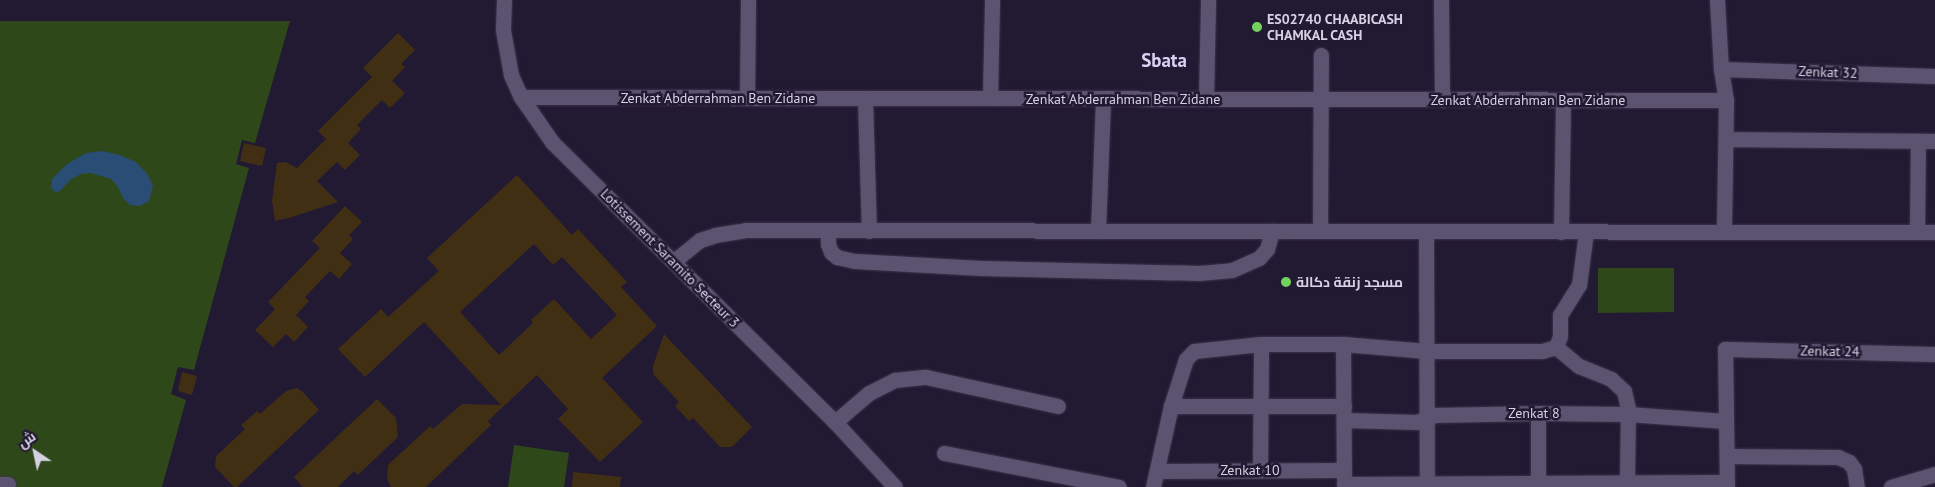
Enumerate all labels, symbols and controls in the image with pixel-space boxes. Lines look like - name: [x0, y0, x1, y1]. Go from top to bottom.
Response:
- place label: ES02740 CHAABICASH CHAMKAL CASH: [1267, 11, 1403, 44]
- marker: ES02740 CHAABICASH CHAMKAL CASH: [1251, 21, 1263, 33]
- district label: Sbata: [1141, 50, 1187, 72]
- street label: Zenkat 32: [1798, 63, 1858, 81]
- street label: Zenkat Abderrahman Ben Zidane: [620, 90, 816, 106]
- street label: Zenkat Abderrahman Ben Zidane: [1025, 91, 1221, 107]
- street label: Zenkat Abderrahman Ben Zidane: [1430, 92, 1626, 108]
- street label: Lotissement Saramito Secteur 3: [597, 185, 743, 331]
- place label: مسجد زنقة دكالة: [1296, 274, 1403, 290]
- marker: مسجد زنقة دكالة: [1280, 276, 1292, 288]
- street label: Zenkat 24: [1800, 342, 1860, 360]
- street label: Zenkat 8: [1508, 405, 1560, 421]
- north arrow: [10, 427, 60, 477]
- text: ش: [14, 427, 39, 452]
- street label: Zenkat 10: [1220, 462, 1280, 478]

